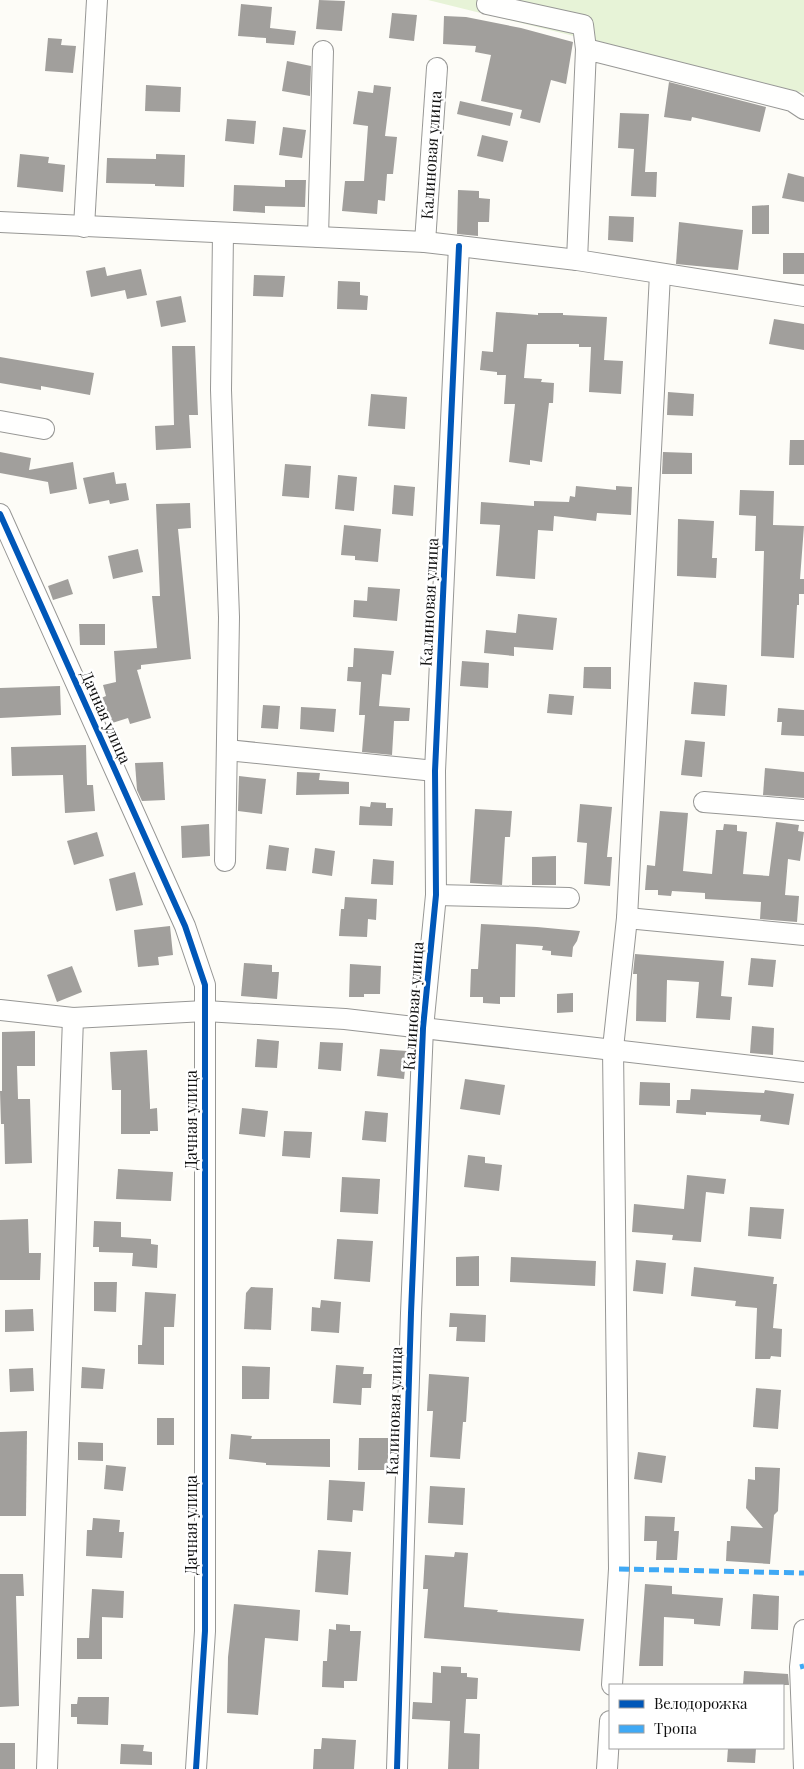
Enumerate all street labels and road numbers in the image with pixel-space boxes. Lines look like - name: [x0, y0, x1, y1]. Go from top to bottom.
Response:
- street label: Калиновая улица: [416, 90, 445, 220]
- street label: Калиновая улица: [415, 537, 442, 667]
- street label: Дачная улица: [77, 667, 136, 767]
- street label: Калиновая улица: [398, 941, 427, 1071]
- street label: Дачная улица: [180, 1070, 201, 1170]
- street label: Калиновая улица: [381, 1346, 406, 1476]
- street label: Дачная улица: [180, 1475, 201, 1575]

